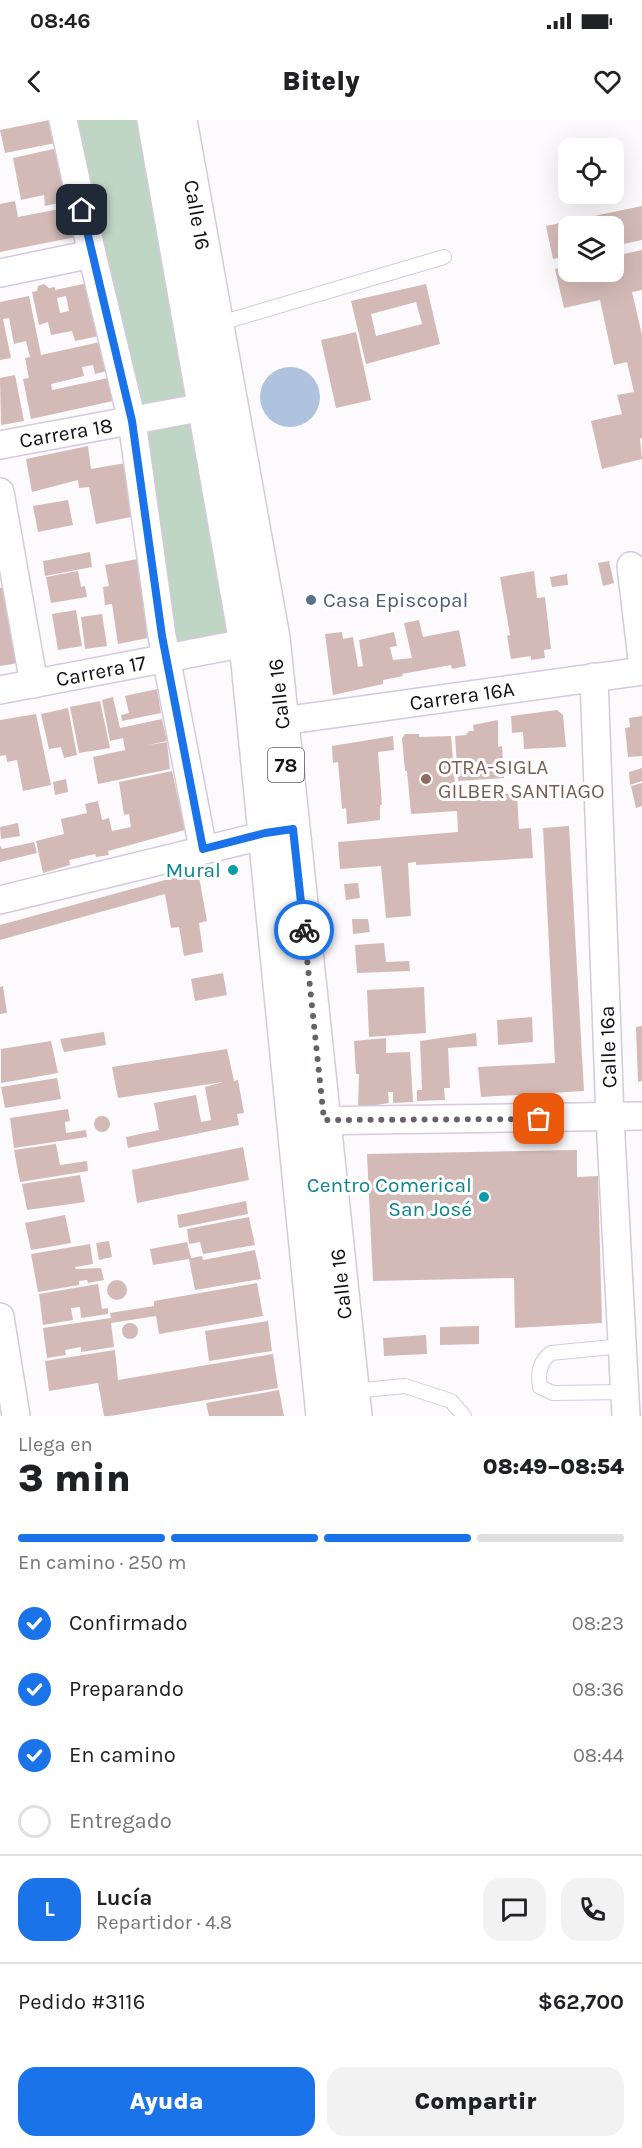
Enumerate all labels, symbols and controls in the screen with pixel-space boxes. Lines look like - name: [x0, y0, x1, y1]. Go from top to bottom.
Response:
- text: 08:46: [30, 8, 91, 34]
- icon: back: [18, 65, 51, 98]
- text: Bitely: [282, 65, 360, 97]
- icon: heart: [591, 65, 624, 98]
- map controls: [558, 138, 624, 282]
- button: locate: [558, 138, 624, 204]
- street label: Calle 16: [179, 178, 215, 252]
- pin: [56, 184, 107, 235]
- icon: home: [65, 193, 98, 226]
- button: layers: [558, 216, 624, 282]
- street label: Carrera 18: [17, 413, 115, 453]
- place label: Casa Episcopal: [323, 588, 468, 612]
- marker: Casa Episcopal: [304, 593, 318, 607]
- street label: Carrera 17: [54, 650, 148, 691]
- street label: Calle 16: [263, 657, 295, 731]
- street label: Carrera 16A: [408, 677, 516, 715]
- road number: 78: [268, 748, 304, 782]
- place label: OTRA-SIGLA GILBER SANTIAGO: [438, 755, 605, 803]
- marker: OTRA-SIGLA GILBER SANTIAGO: [419, 772, 433, 786]
- place label: Mural: [165, 858, 221, 882]
- marker: Mural: [226, 863, 240, 877]
- courier: [274, 900, 334, 960]
- icon: bike: [288, 914, 321, 947]
- street label: Calle 16a: [595, 1005, 621, 1089]
- pin: [513, 1093, 564, 1144]
- icon: bag: [522, 1102, 555, 1135]
- place label: Centro Comerical San José: [307, 1173, 472, 1221]
- marker: Centro Comerical San José: [477, 1190, 491, 1204]
- street label: Calle 16: [325, 1247, 357, 1321]
- text: Llega en: [18, 1433, 93, 1456]
- text: 08:49–08:54: [483, 1454, 624, 1480]
- text: 3 min: [18, 1455, 131, 1501]
- text: En camino · 250 m: [18, 1551, 186, 1574]
- icon: check: [18, 1607, 51, 1640]
- text: Confirmado: [69, 1610, 188, 1636]
- text: 08:23: [572, 1612, 624, 1635]
- icon: check: [18, 1673, 51, 1706]
- text: Preparando: [69, 1676, 184, 1702]
- text: 08:36: [572, 1678, 624, 1701]
- icon: check: [18, 1739, 51, 1772]
- text: En camino: [69, 1742, 176, 1768]
- text: 08:44: [573, 1744, 624, 1767]
- text: Entregado: [69, 1808, 172, 1834]
- button: chat: [483, 1878, 546, 1941]
- button: phone: [561, 1878, 624, 1941]
- text: Lucía: [96, 1885, 152, 1911]
- text: L: [44, 1896, 55, 1922]
- text: Repartidor · 4.8: [96, 1911, 232, 1934]
- text: Pedido #3116: [18, 1989, 145, 2015]
- text: $62,700: [538, 1989, 624, 2015]
- button: Ayuda: [18, 2067, 315, 2136]
- button: Compartir: [327, 2067, 624, 2136]

